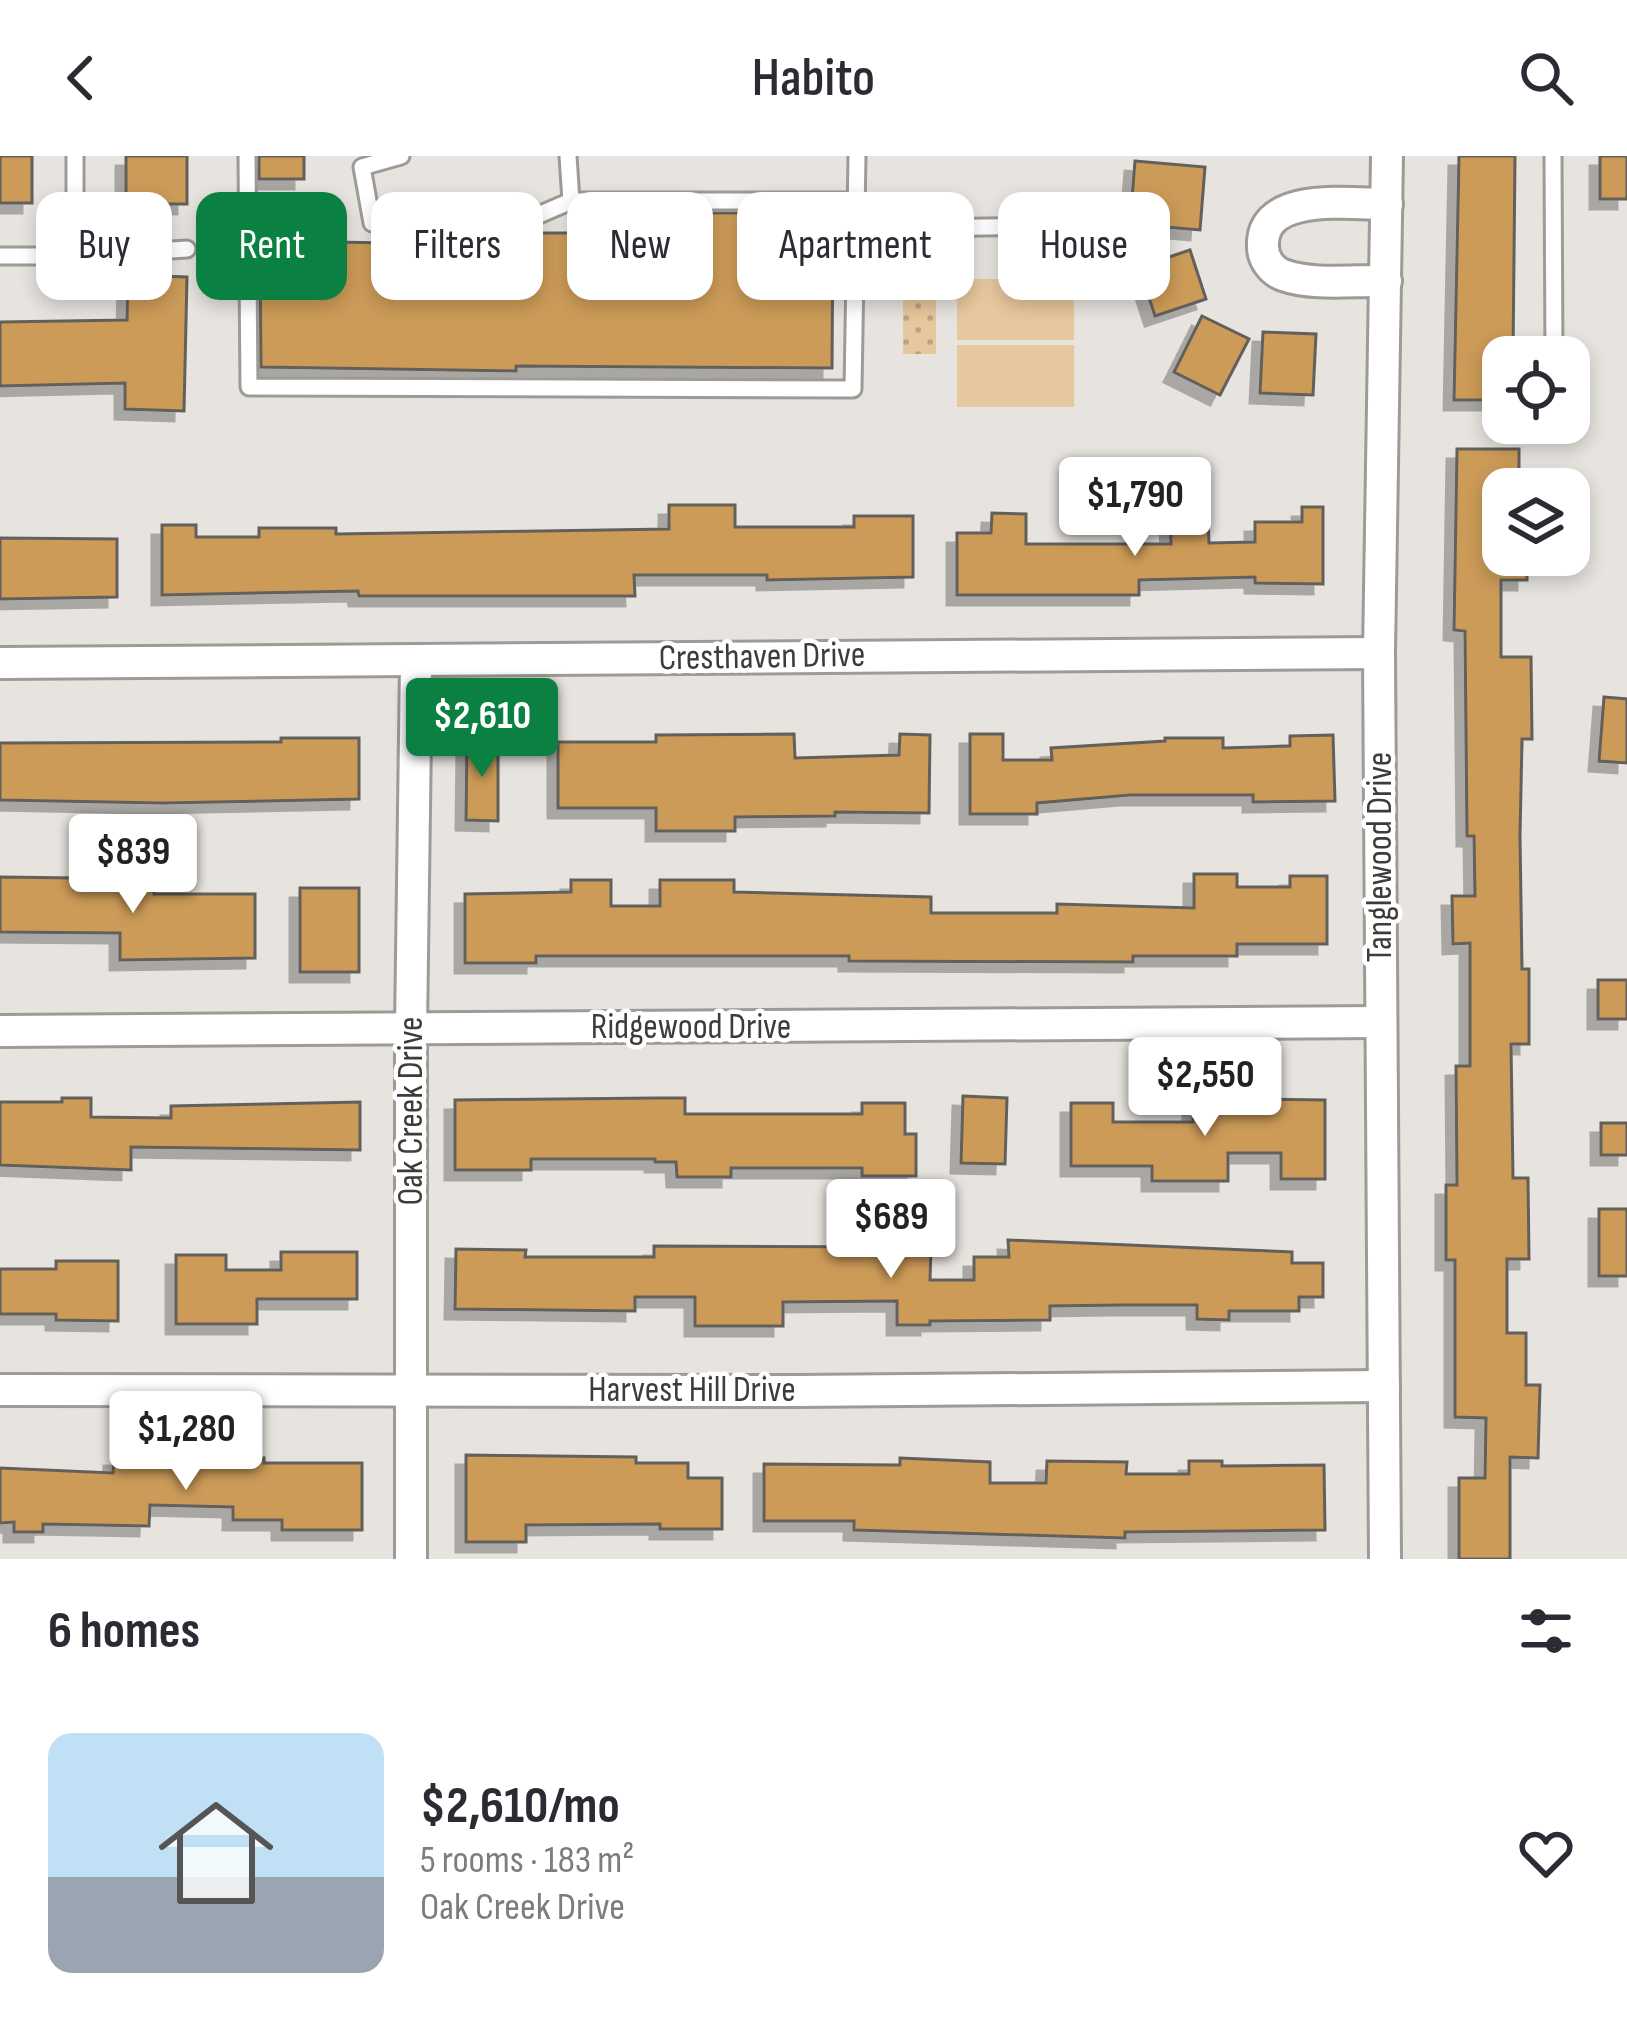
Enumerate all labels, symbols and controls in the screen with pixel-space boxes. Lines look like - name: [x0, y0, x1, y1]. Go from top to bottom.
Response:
- icon: back: [48, 45, 114, 111]
- icon: search: [1513, 45, 1579, 111]
- text: Habito: [752, 46, 875, 111]
- chip: Buy: [36, 192, 172, 300]
- chip: Rent: [196, 192, 347, 300]
- chip: Filters: [371, 192, 543, 300]
- chip: New: [567, 192, 713, 300]
- chip: Apartment: [737, 192, 974, 300]
- chip: House: [998, 192, 1170, 300]
- map controls: [1482, 336, 1590, 576]
- button: locate: [1482, 336, 1590, 444]
- pin: $1,790: [1037, 457, 1233, 559]
- button: layers: [1482, 468, 1590, 576]
- text: $1,790: [1086, 472, 1184, 519]
- street label: Cresthaven Drive: [658, 634, 866, 680]
- pin: $2,610: [384, 678, 580, 780]
- text: $2,610: [433, 693, 531, 740]
- street label: Tanglewood Drive: [1359, 752, 1402, 962]
- pin: $839: [62, 814, 204, 916]
- text: $839: [96, 829, 170, 876]
- street label: Ridgewood Drive: [591, 1006, 791, 1049]
- street label: Oak Creek Drive: [390, 1016, 433, 1206]
- pin: $2,550: [1107, 1037, 1303, 1139]
- text: $2,550: [1155, 1052, 1255, 1099]
- pin: $689: [820, 1179, 962, 1281]
- text: $689: [853, 1194, 929, 1241]
- street label: Harvest Hill Drive: [588, 1369, 796, 1412]
- pin: $1,280: [88, 1391, 284, 1493]
- text: $1,280: [136, 1406, 236, 1453]
- icon: filters: [1513, 1598, 1579, 1664]
- text: 6 homes: [48, 1601, 200, 1662]
- text: $2,610/mo: [420, 1776, 620, 1837]
- icon: home: [144, 1781, 288, 1925]
- icon: heart: [1513, 1820, 1579, 1886]
- text: 5 rooms · 183 m²: [420, 1837, 634, 1884]
- text: Oak Creek Drive: [420, 1884, 625, 1931]

